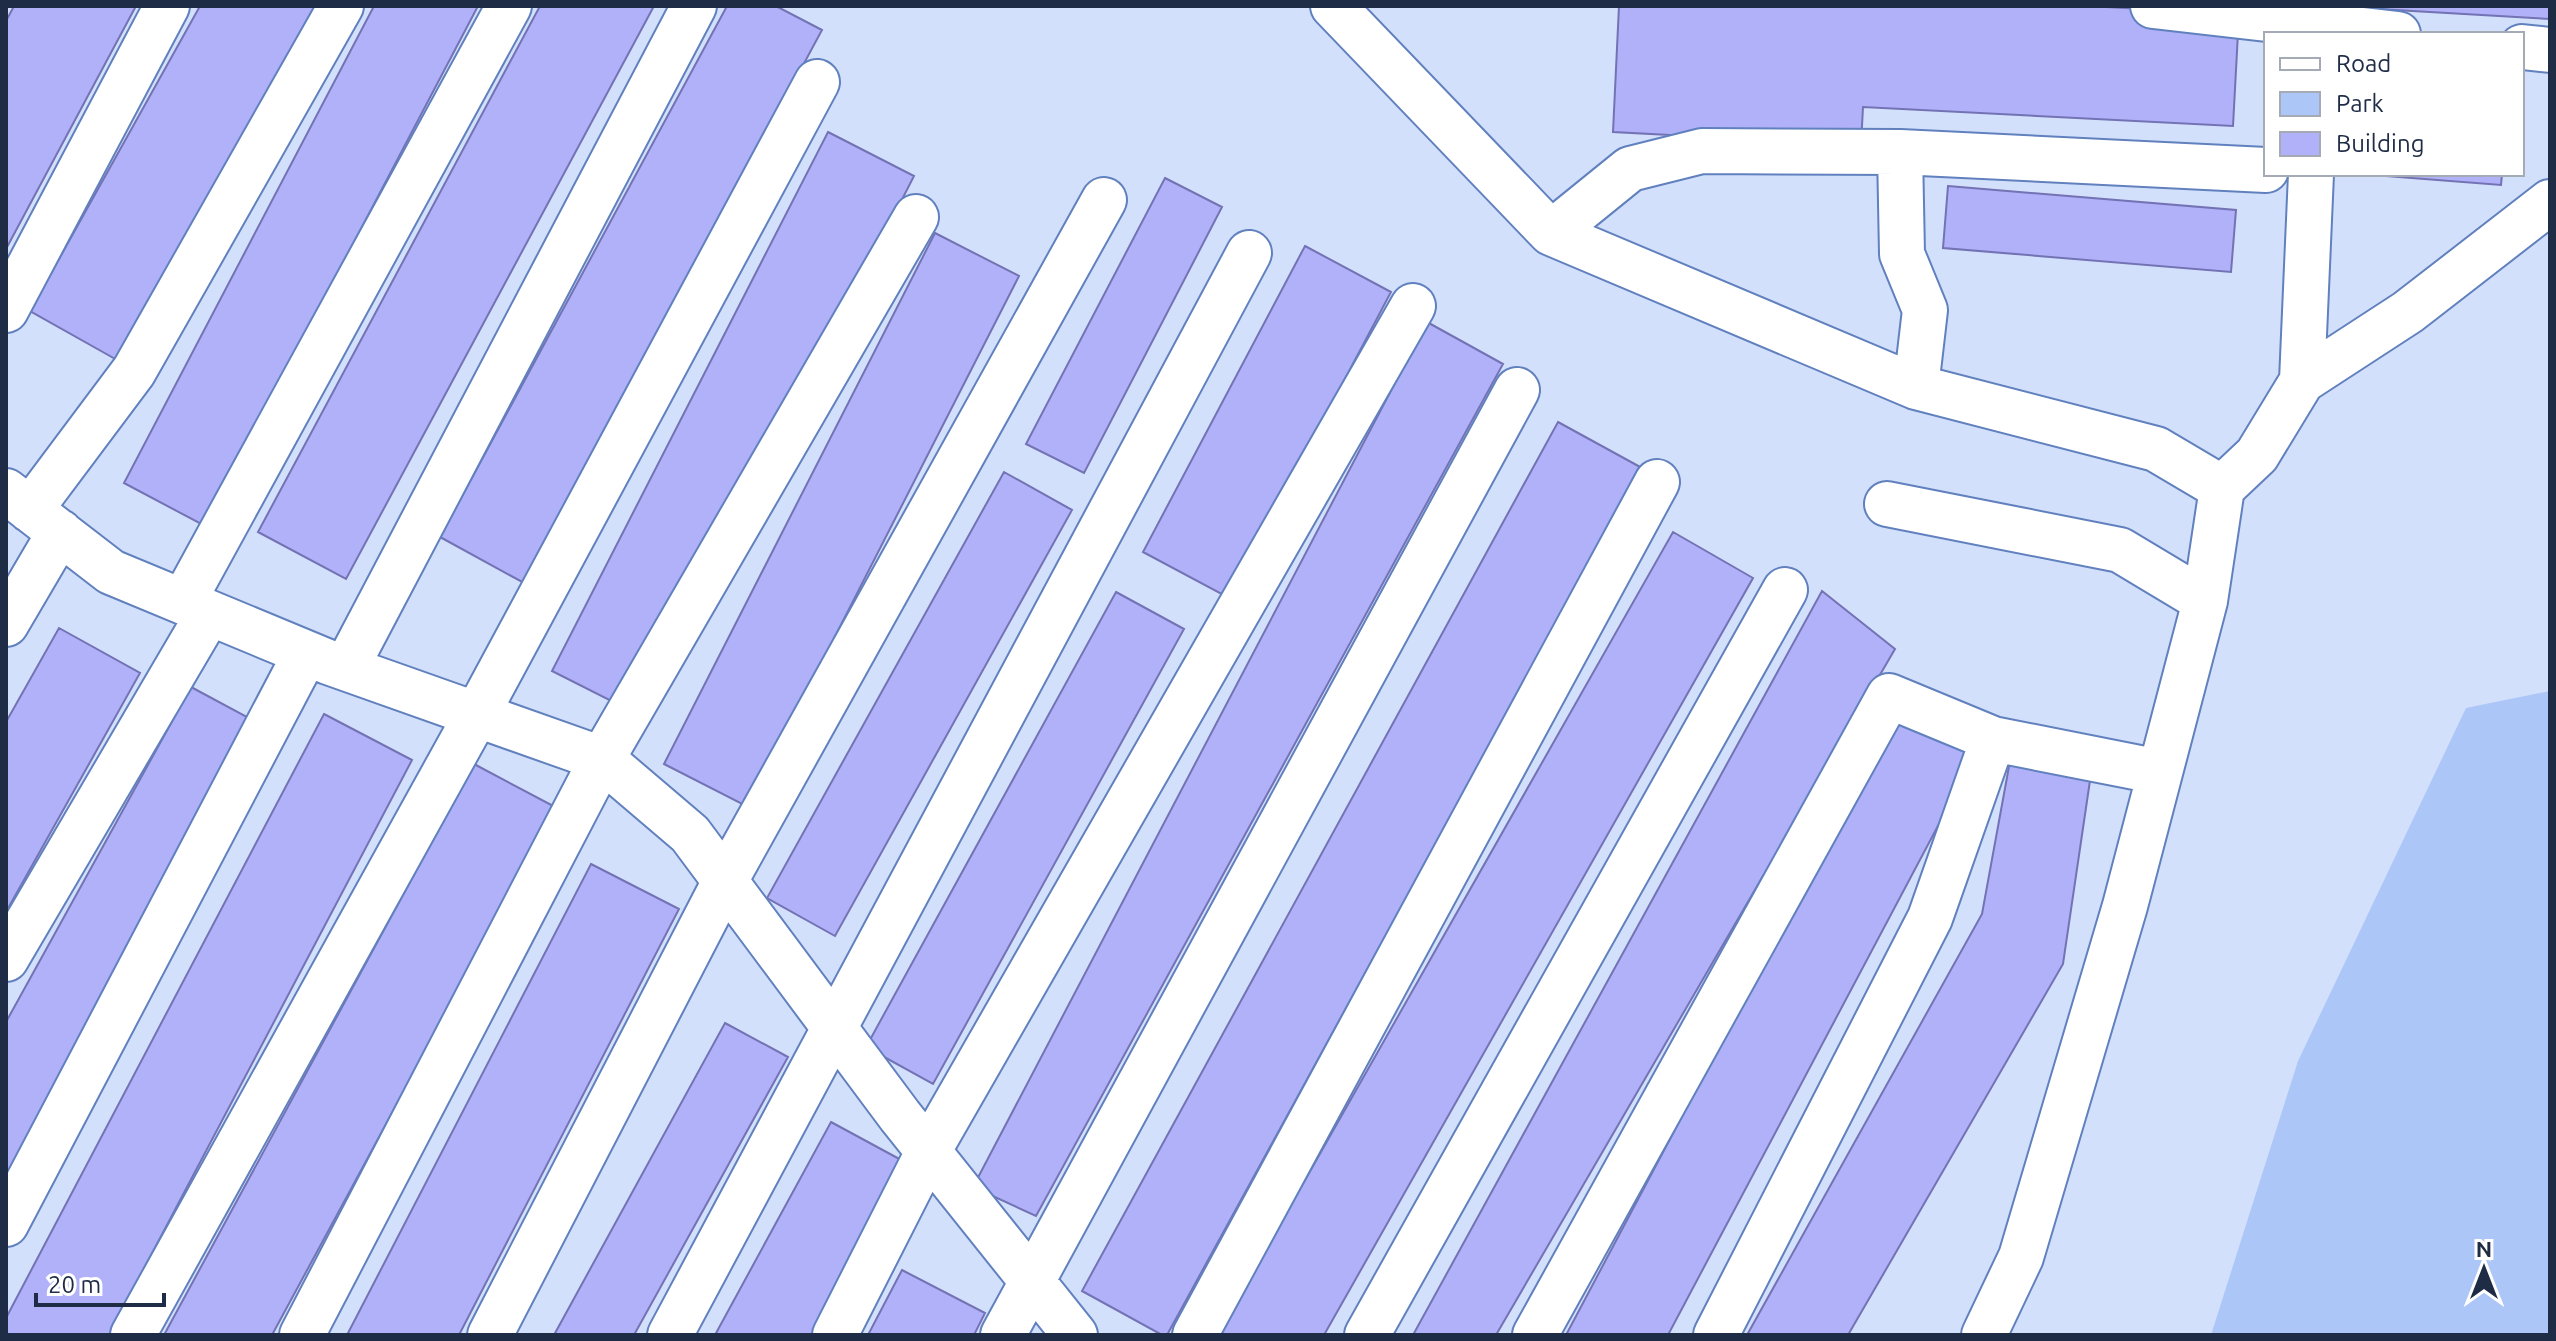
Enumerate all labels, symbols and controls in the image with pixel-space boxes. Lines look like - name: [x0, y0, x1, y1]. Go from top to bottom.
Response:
- legend: [2264, 32, 2524, 176]
- text: Road: [2336, 50, 2391, 77]
- text: Park: [2336, 90, 2384, 117]
- text: Building: [2336, 130, 2424, 157]
- north arrow: [2444, 1229, 2524, 1309]
- text: N: [2476, 1236, 2492, 1261]
- scale bar: [36, 1257, 164, 1307]
- text: 20 m: [48, 1271, 101, 1298]

